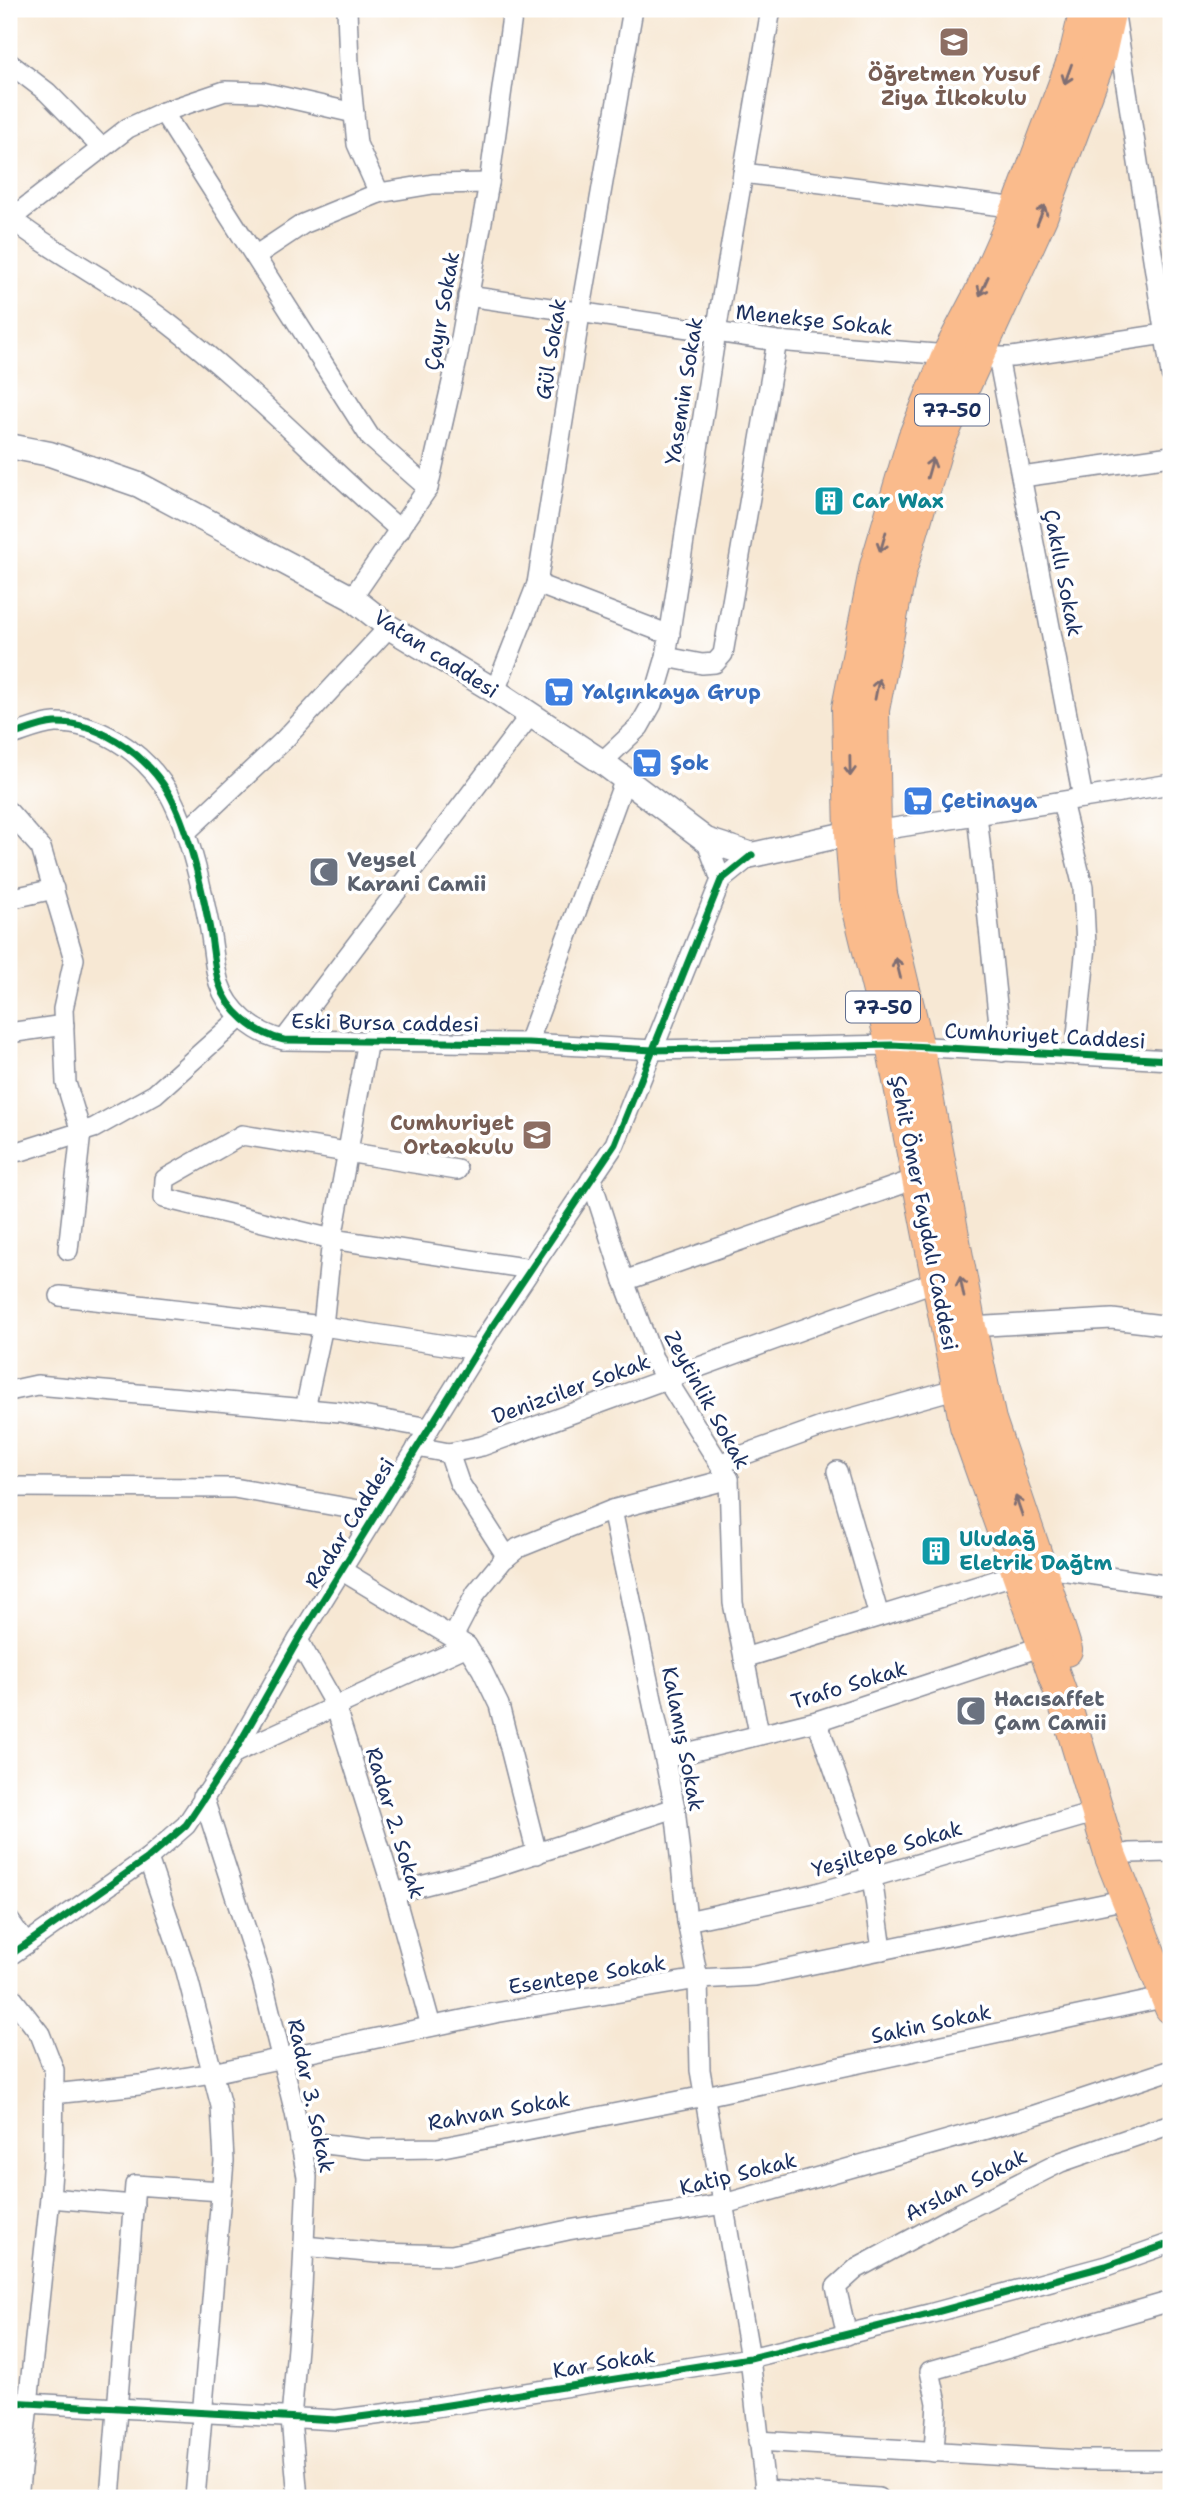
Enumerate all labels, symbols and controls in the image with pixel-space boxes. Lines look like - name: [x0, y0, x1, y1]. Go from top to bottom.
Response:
- school or university icon: Öğretmen Yusuf Ziya İlkokulu: [937, 25, 971, 59]
- place label: Öğretmen Yusuf Ziya İlkokulu: [868, 60, 1041, 112]
- one-way arrow: [1061, 63, 1073, 85]
- one-way arrow: [1036, 205, 1049, 227]
- street label: Çayır Sokak: [418, 249, 466, 373]
- one-way arrow: [977, 275, 990, 296]
- street label: Gül Sokak: [529, 296, 573, 402]
- street label: Menekşe Sokak: [734, 298, 894, 342]
- street label: Yasemin Sokak: [659, 315, 709, 467]
- road number: 77-50: [915, 394, 989, 426]
- one-way arrow: [924, 457, 937, 480]
- building icon: Car Wax: [812, 484, 846, 518]
- place label: Car Wax: [852, 487, 944, 515]
- street label: Çakıllı Sokak: [1037, 507, 1089, 639]
- one-way arrow: [876, 531, 889, 553]
- street label: Vatan caddesi: [368, 603, 504, 705]
- supermarket icon: Yalçınkaya Grup: [542, 675, 576, 709]
- place label: Yalçınkaya Grup: [582, 678, 761, 706]
- one-way arrow: [871, 678, 884, 701]
- supermarket icon: Şok: [630, 746, 664, 780]
- place label: Şok: [670, 749, 709, 777]
- one-way arrow: [843, 754, 856, 777]
- supermarket icon: Çetinaya: [901, 784, 935, 818]
- place label: Çetinaya: [941, 787, 1038, 815]
- place label: Veysel Karani Camii: [347, 846, 486, 898]
- mosque icon: Veysel Karani Camii: [307, 855, 341, 889]
- one-way arrow: [891, 957, 905, 980]
- road number: 77-50: [846, 992, 920, 1023]
- street label: Eski Bursa caddesi: [291, 1007, 479, 1039]
- street label: Cumhuriyet Caddesi: [944, 1017, 1146, 1055]
- street label: Şehit Ömer Faydalı Caddesi: [884, 1073, 964, 1353]
- place label: Cumhuriyet Ortaokulu: [390, 1109, 514, 1161]
- school or university icon: Cumhuriyet Ortaokulu: [520, 1118, 554, 1152]
- one-way arrow: [955, 1276, 968, 1299]
- street label: Zeytinlik Sokak: [657, 1326, 757, 1474]
- street label: Denizciler Sokak: [488, 1347, 654, 1431]
- street label: Radar Caddesi: [299, 1452, 401, 1594]
- one-way arrow: [1012, 1496, 1024, 1518]
- place label: Uludağ Eletrik Dağtm: [959, 1525, 1112, 1577]
- building icon: Uludağ Eletrik Dağtm: [919, 1534, 953, 1568]
- street label: Trafo Sokak: [788, 1654, 910, 1716]
- street label: Kalamış Sokak: [655, 1664, 711, 1814]
- place label: Hacısaffet Çam Camii: [994, 1685, 1107, 1737]
- mosque icon: Hacısaffet Çam Camii: [954, 1694, 988, 1728]
- street label: Radar 2. Sokak: [359, 1744, 431, 1902]
- street label: Yeşiltepe Sokak: [808, 1814, 966, 1884]
- street label: Esentepe Sokak: [506, 1949, 668, 2001]
- street label: Sakin Sokak: [868, 1998, 994, 2050]
- street label: Radar 3. Sokak: [281, 2016, 341, 2176]
- street label: Rahvan Sokak: [426, 2085, 572, 2137]
- street label: Arslan Sokak: [900, 2142, 1032, 2228]
- street label: Katip Sokak: [676, 2146, 800, 2202]
- street label: Kar Sokak: [551, 2341, 657, 2385]

